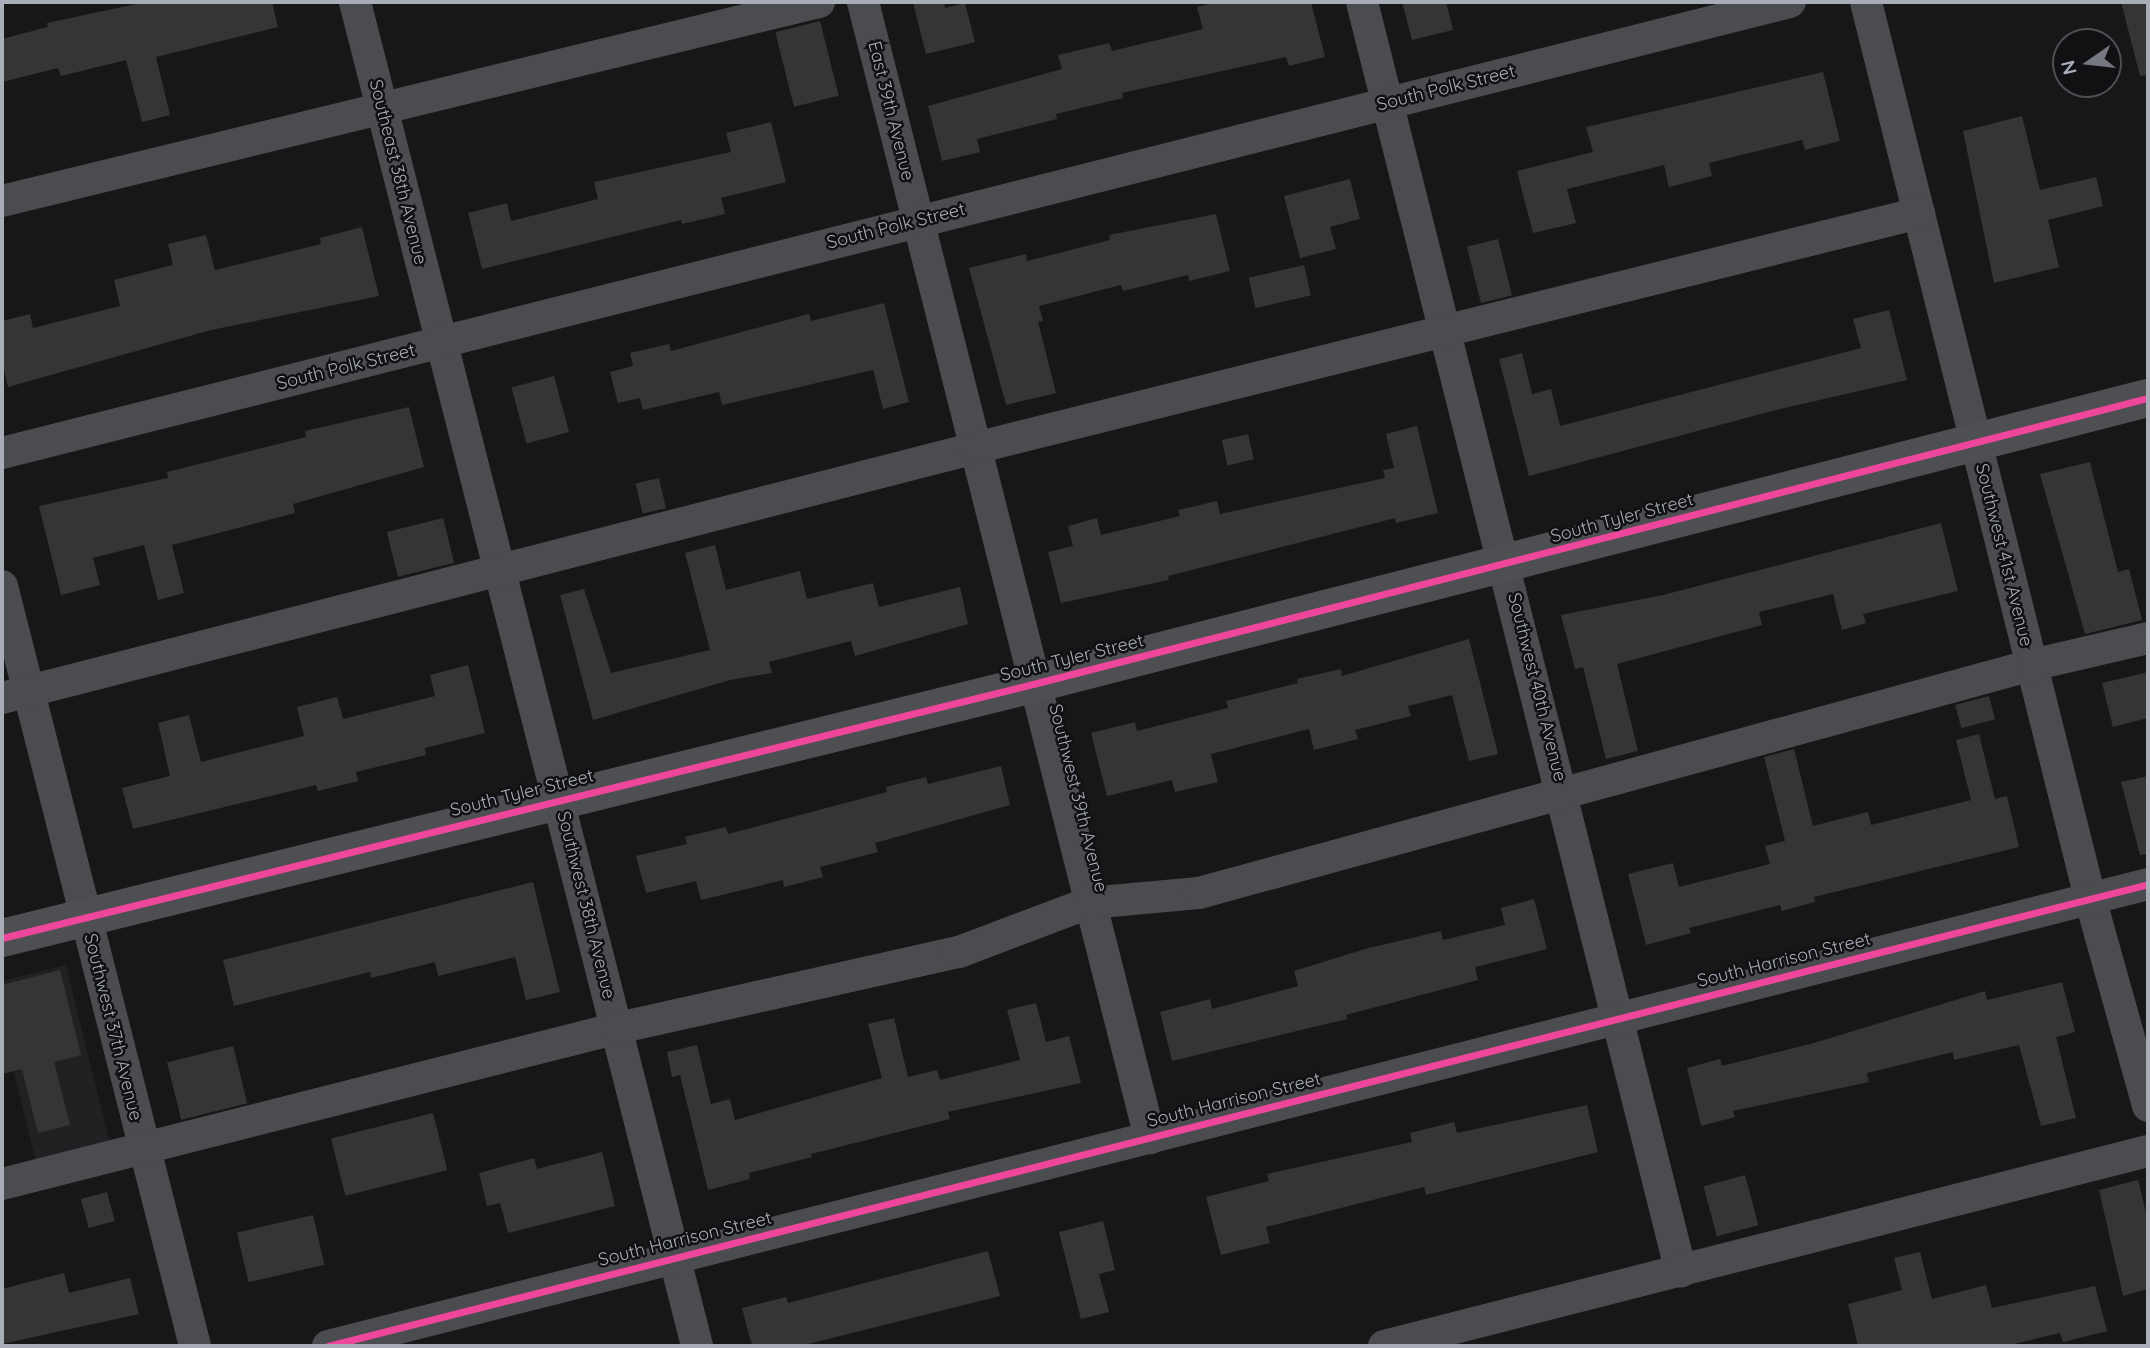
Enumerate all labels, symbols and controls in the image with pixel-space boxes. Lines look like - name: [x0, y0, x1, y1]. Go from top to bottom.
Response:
- north arrow: [2052, 28, 2122, 98]
- street label: East 39th Avenue: [863, 39, 919, 183]
- text: N: [2055, 58, 2082, 77]
- street label: South Polk Street: [1375, 60, 1517, 116]
- street label: Southeast 38th Avenue: [365, 77, 431, 267]
- street label: South Polk Street: [825, 198, 967, 254]
- street label: South Polk Street: [275, 339, 417, 395]
- street label: Southwest 41st Avenue: [1971, 461, 2037, 649]
- street label: South Tyler Street: [1548, 489, 1696, 547]
- street label: Southwest 40th Avenue: [1503, 590, 1571, 784]
- street label: South Tyler Street: [998, 630, 1146, 686]
- street label: Southwest 39th Avenue: [1044, 702, 1112, 894]
- street label: South Tyler Street: [448, 765, 596, 821]
- street label: Southwest 38th Avenue: [552, 809, 620, 1001]
- street label: South Harrison Street: [1695, 928, 1873, 992]
- street label: Southwest 37th Avenue: [79, 931, 147, 1123]
- street label: South Harrison Street: [1145, 1068, 1323, 1132]
- street label: South Harrison Street: [596, 1207, 774, 1271]

